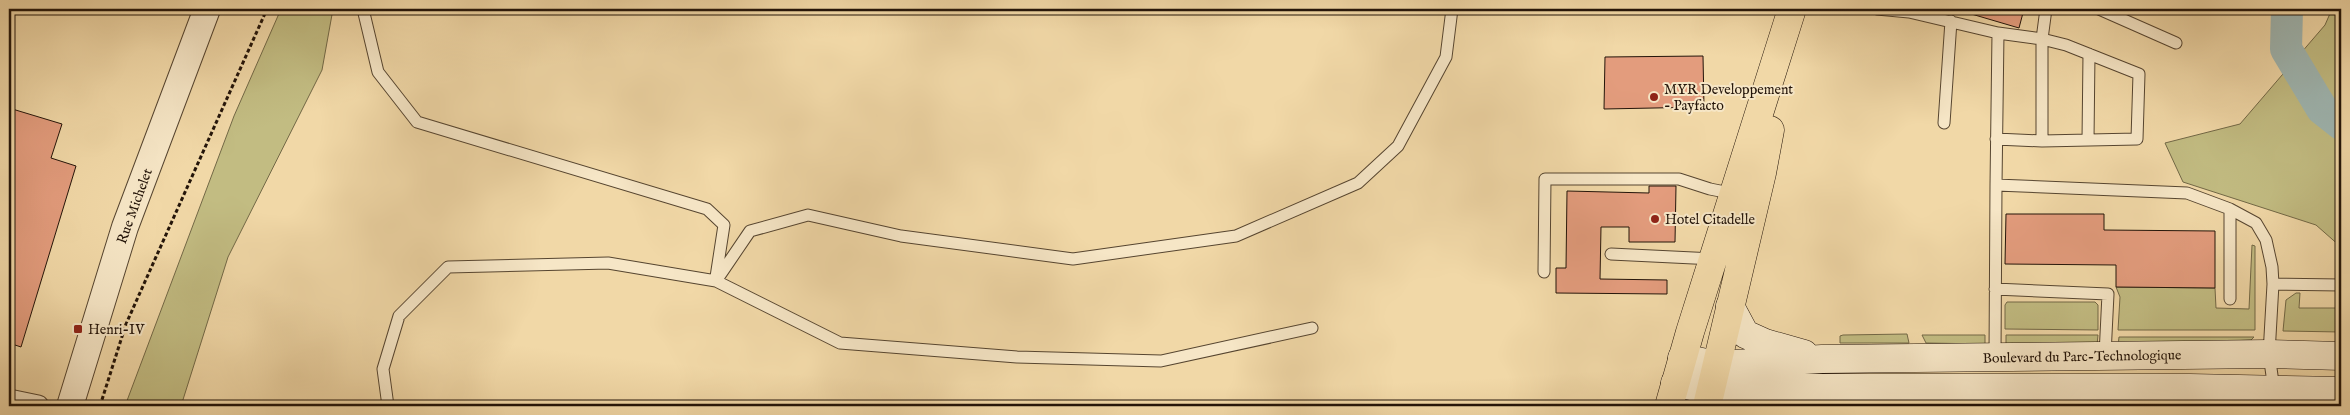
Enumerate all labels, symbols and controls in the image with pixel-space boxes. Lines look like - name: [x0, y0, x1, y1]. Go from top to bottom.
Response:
- place label: MYR Developpement - Payfacto: [1664, 81, 1793, 115]
- marker: MYR Developpement - Payfacto: [1648, 91, 1660, 103]
- street label: Rue Michelet: [113, 166, 157, 247]
- place label: Hotel Citadelle: [1665, 211, 1755, 229]
- marker: Hotel Citadelle: [1649, 213, 1661, 225]
- place label: Henri-IV: [88, 321, 145, 339]
- marker: Henri-IV: [72, 323, 84, 335]
- street label: Boulevard du Parc-Technologique: [1983, 346, 2182, 368]

